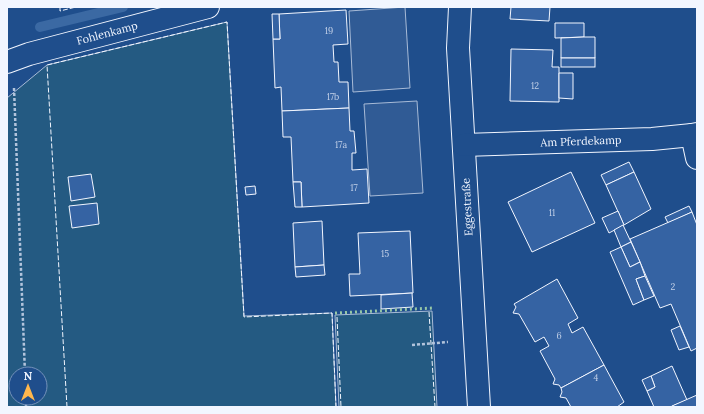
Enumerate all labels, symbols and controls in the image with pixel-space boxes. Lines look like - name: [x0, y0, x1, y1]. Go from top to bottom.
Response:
- street label: Fohlenkamp: [75, 18, 139, 48]
- house number: 19: [325, 25, 333, 36]
- house number: 12: [531, 80, 539, 91]
- house number: 17b: [327, 91, 339, 102]
- street label: Am Pferdekamp: [539, 133, 622, 149]
- house number: 17a: [335, 139, 347, 150]
- street label: Eggestraße: [458, 178, 476, 236]
- house number: 17: [350, 182, 358, 193]
- house number: 11: [549, 207, 555, 218]
- house number: 15: [381, 248, 389, 259]
- house number: 2: [671, 281, 676, 292]
- house number: 6: [556, 330, 562, 341]
- north arrow: [8, 366, 48, 406]
- text: N: [24, 369, 33, 383]
- house number: 4: [594, 372, 599, 383]

